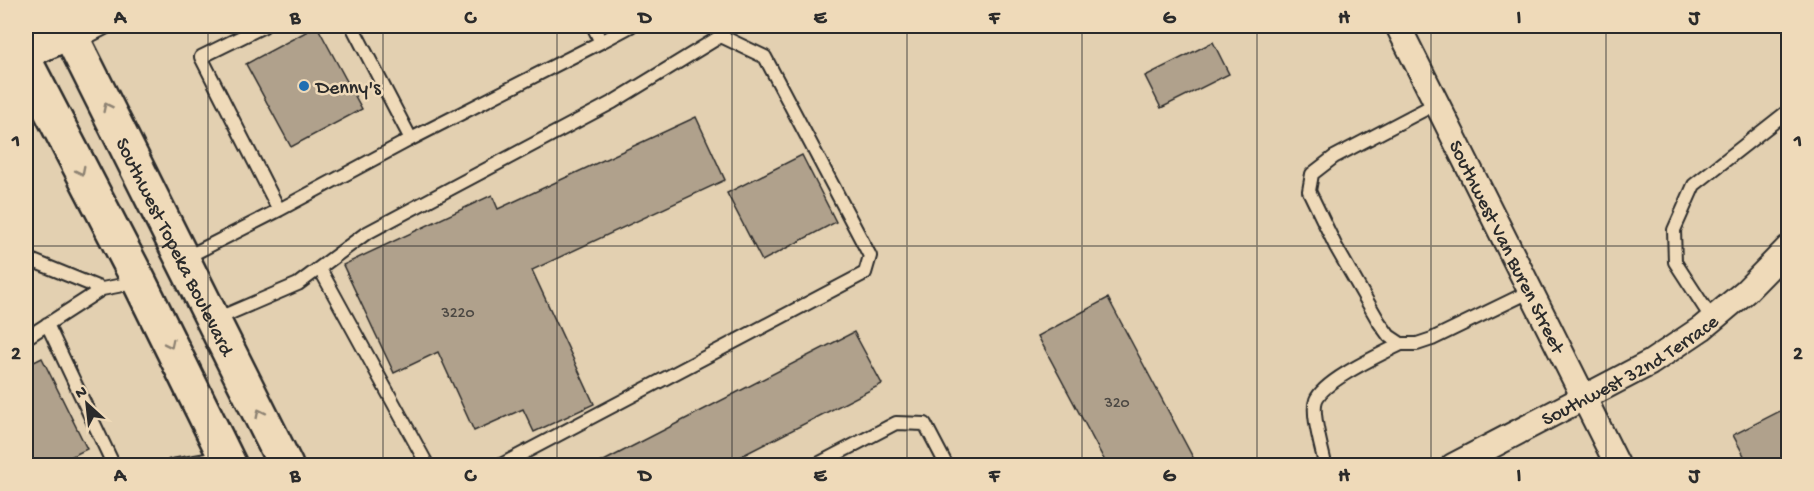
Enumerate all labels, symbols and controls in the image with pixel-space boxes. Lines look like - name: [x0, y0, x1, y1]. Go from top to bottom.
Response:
- text: A: [113, 8, 128, 31]
- text: B: [289, 8, 301, 31]
- text: C: [464, 8, 478, 31]
- text: D: [636, 8, 652, 31]
- text: E: [814, 8, 828, 31]
- text: F: [988, 8, 1001, 31]
- text: G: [1163, 8, 1177, 31]
- text: H: [1338, 8, 1350, 31]
- text: I: [1517, 8, 1522, 31]
- text: J: [1688, 8, 1701, 31]
- place label: Denny's: [314, 78, 381, 101]
- marker: Denny's: [297, 79, 311, 93]
- one-way arrow: [102, 103, 114, 114]
- text: 1: [11, 131, 20, 154]
- text: 1: [1793, 131, 1802, 154]
- street label: Southwest Topeka Boulevard: [109, 135, 238, 362]
- street label: Southwest Van Buren Street: [1442, 137, 1569, 360]
- one-way arrow: [74, 164, 86, 175]
- house number: 3220: [440, 305, 475, 324]
- street label: Southwest 32nd Terrace: [1538, 311, 1725, 433]
- one-way arrow: [163, 338, 174, 349]
- text: 2: [11, 344, 21, 367]
- text: 2: [1793, 344, 1803, 367]
- north arrow: [57, 374, 117, 434]
- text: N: [73, 383, 91, 405]
- house number: 320: [1103, 395, 1130, 414]
- one-way arrow: [255, 409, 267, 420]
- text: A: [113, 466, 128, 489]
- text: B: [289, 466, 301, 489]
- text: C: [464, 466, 478, 489]
- text: D: [636, 466, 652, 489]
- text: E: [814, 466, 828, 489]
- text: F: [988, 466, 1001, 489]
- text: G: [1163, 466, 1177, 489]
- text: H: [1338, 466, 1350, 489]
- text: I: [1517, 466, 1522, 489]
- text: J: [1688, 466, 1701, 489]

